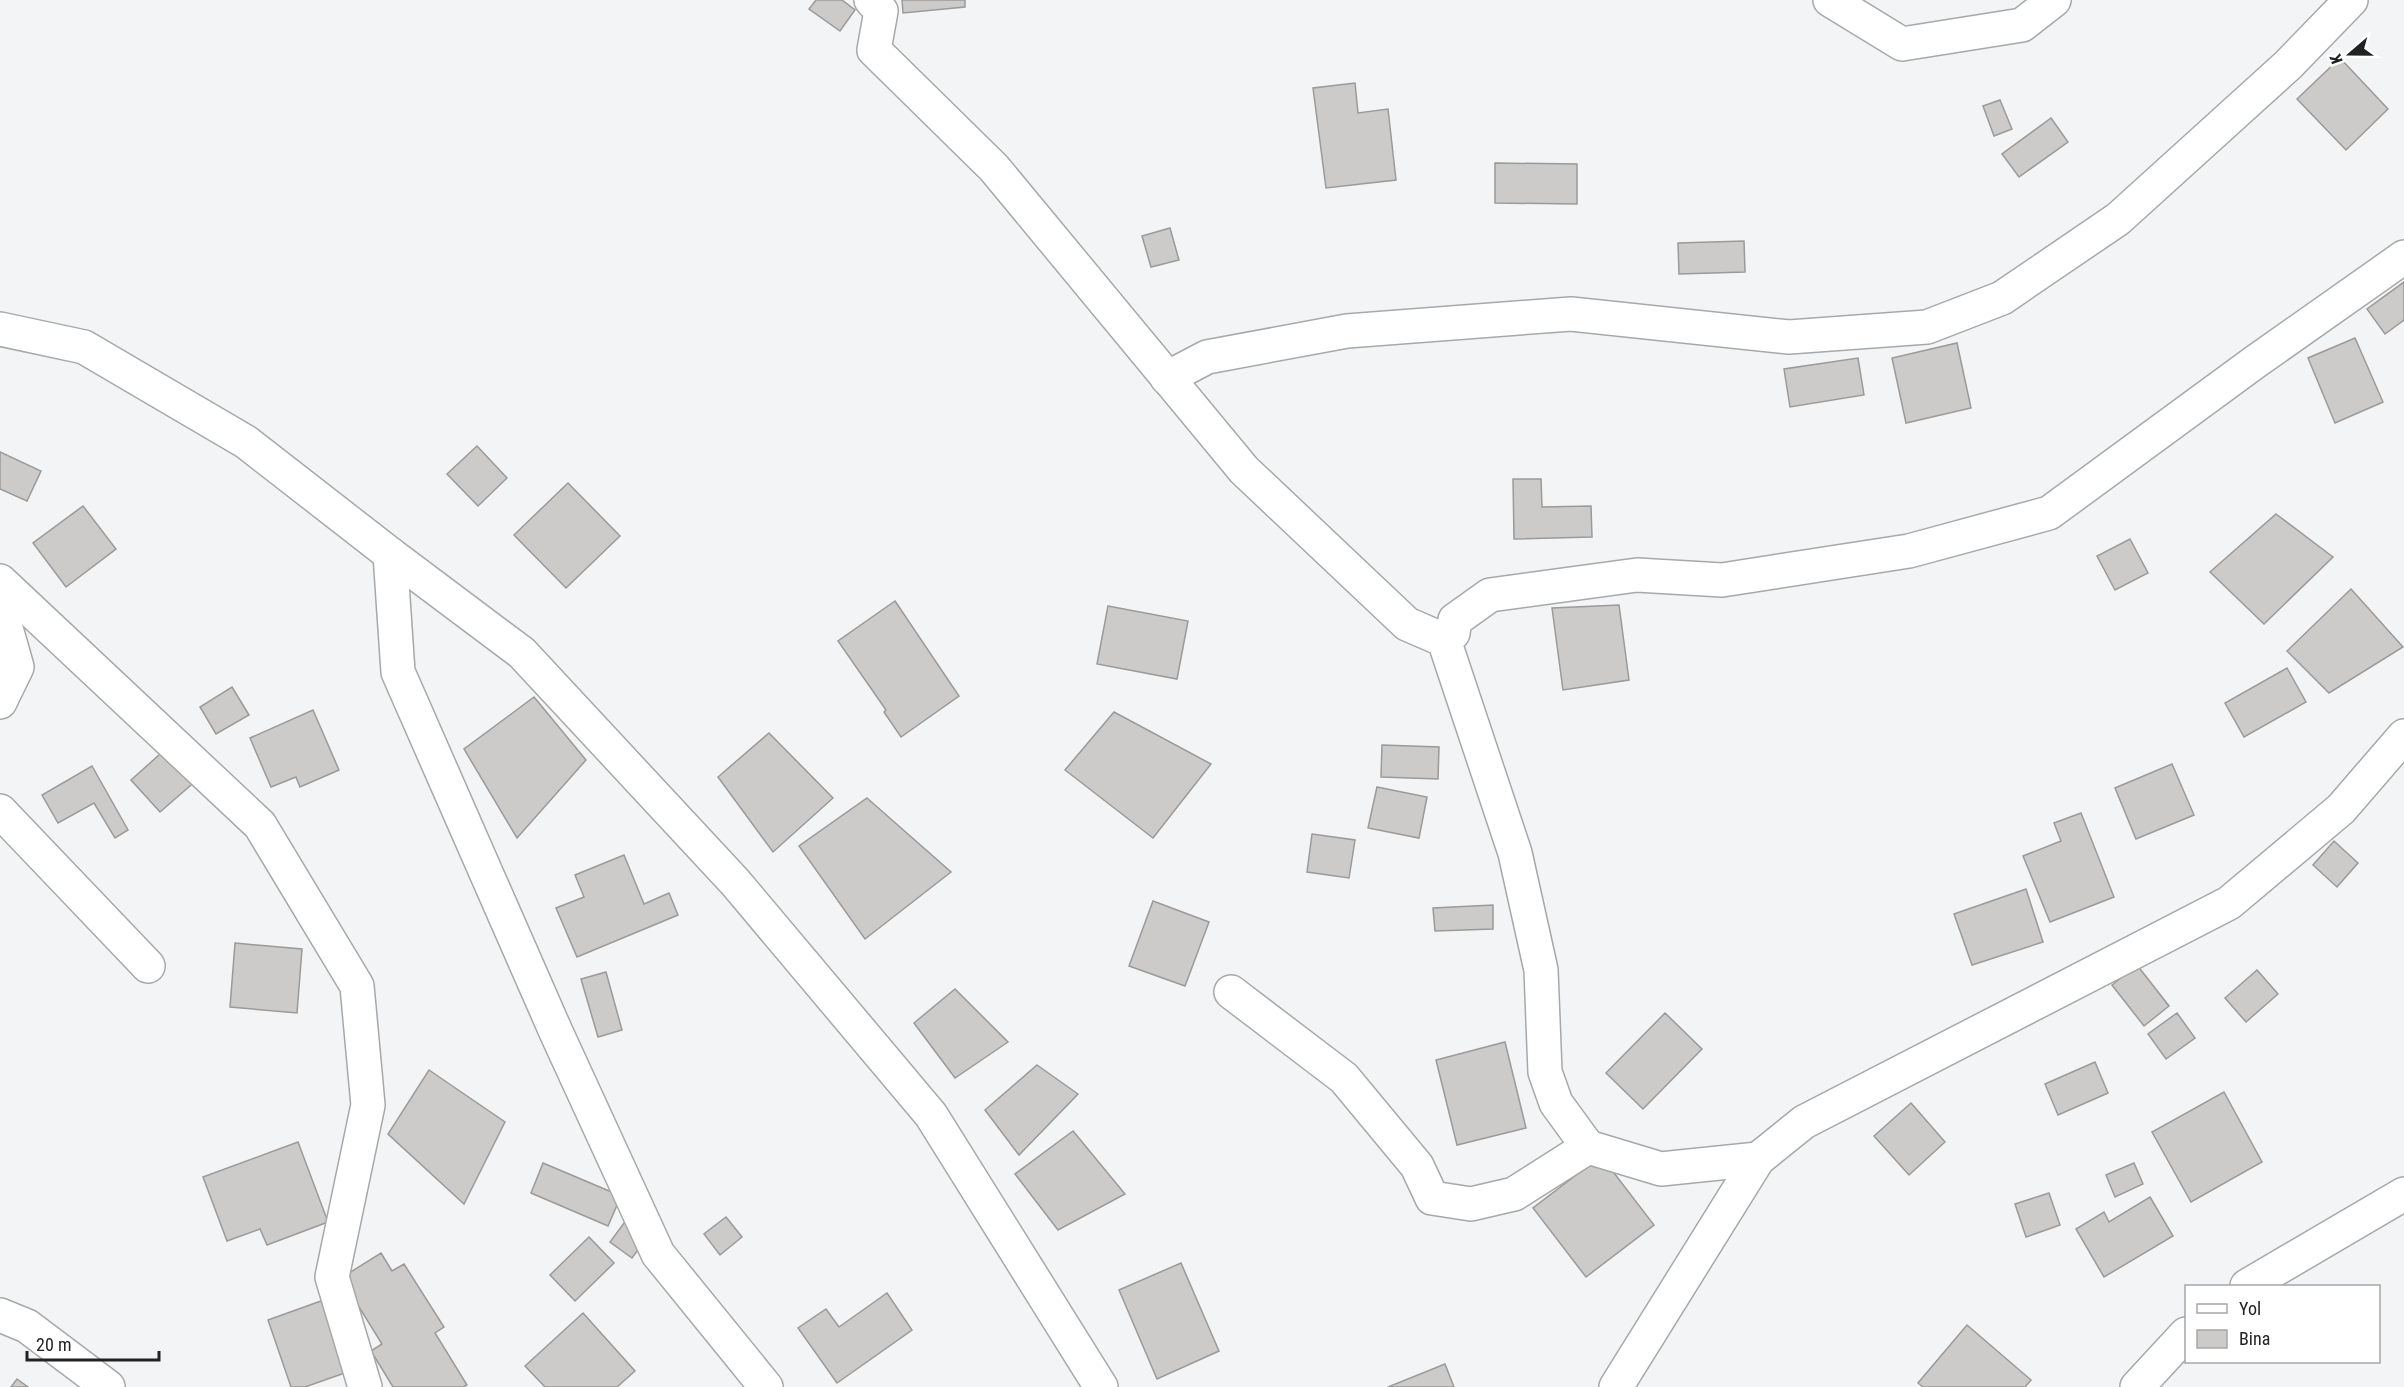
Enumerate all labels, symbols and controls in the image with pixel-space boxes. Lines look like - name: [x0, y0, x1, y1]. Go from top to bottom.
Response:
- north arrow: [2320, 24, 2380, 84]
- text: K: [2326, 51, 2347, 66]
- legend: [2185, 1285, 2380, 1363]
- text: Yol: [2239, 1298, 2261, 1319]
- scale bar: [27, 1324, 159, 1362]
- text: Bina: [2239, 1328, 2270, 1349]
- text: 20 m: [36, 1334, 71, 1355]

